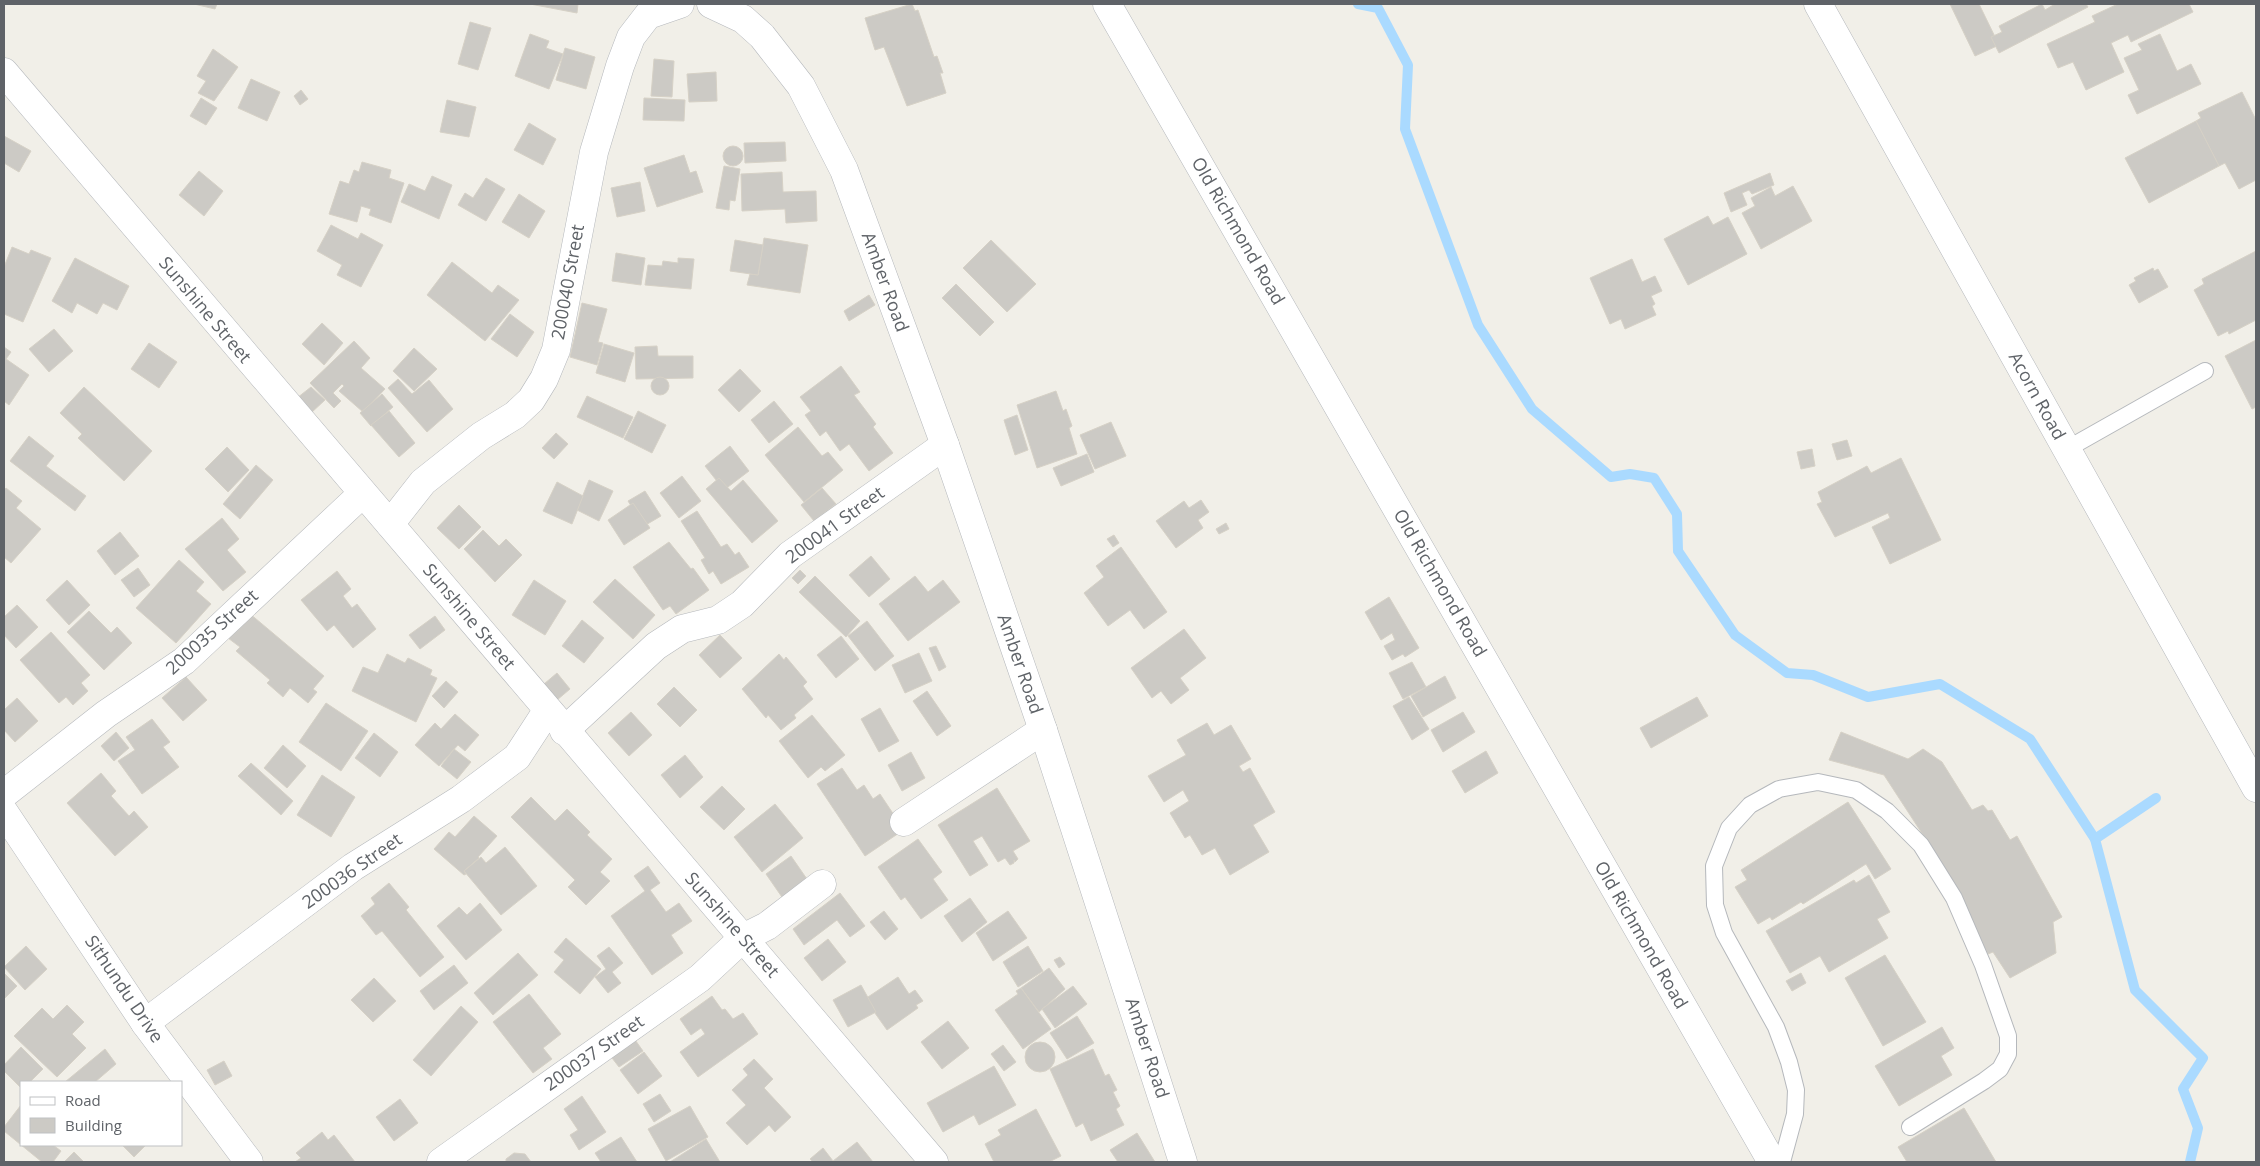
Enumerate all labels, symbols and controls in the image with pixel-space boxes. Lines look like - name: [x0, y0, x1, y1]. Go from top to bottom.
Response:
- street label: Old Richmond Road: [1187, 152, 1291, 309]
- street label: 200040 Street: [545, 222, 589, 341]
- street label: Amber Road: [857, 229, 915, 335]
- street label: Sunshine Street: [154, 251, 257, 368]
- street label: Acorn Road: [2004, 347, 2072, 444]
- street label: 200041 Street: [780, 480, 889, 568]
- street label: Old Richmond Road: [1389, 504, 1493, 661]
- street label: Sunshine Street: [418, 558, 521, 675]
- street label: 200035 Street: [160, 583, 263, 679]
- street label: Amber Road: [993, 611, 1049, 717]
- street label: 200036 Street: [297, 827, 406, 913]
- street label: Old Richmond Road: [1590, 856, 1694, 1013]
- street label: Sunshine Street: [680, 867, 785, 982]
- street label: Sithundu Drive: [80, 930, 170, 1047]
- street label: Amber Road: [1120, 994, 1175, 1101]
- street label: 200037 Street: [539, 1009, 648, 1095]
- legend: [20, 1081, 182, 1146]
- text: Road: [65, 1090, 101, 1110]
- text: Building: [65, 1115, 122, 1135]

